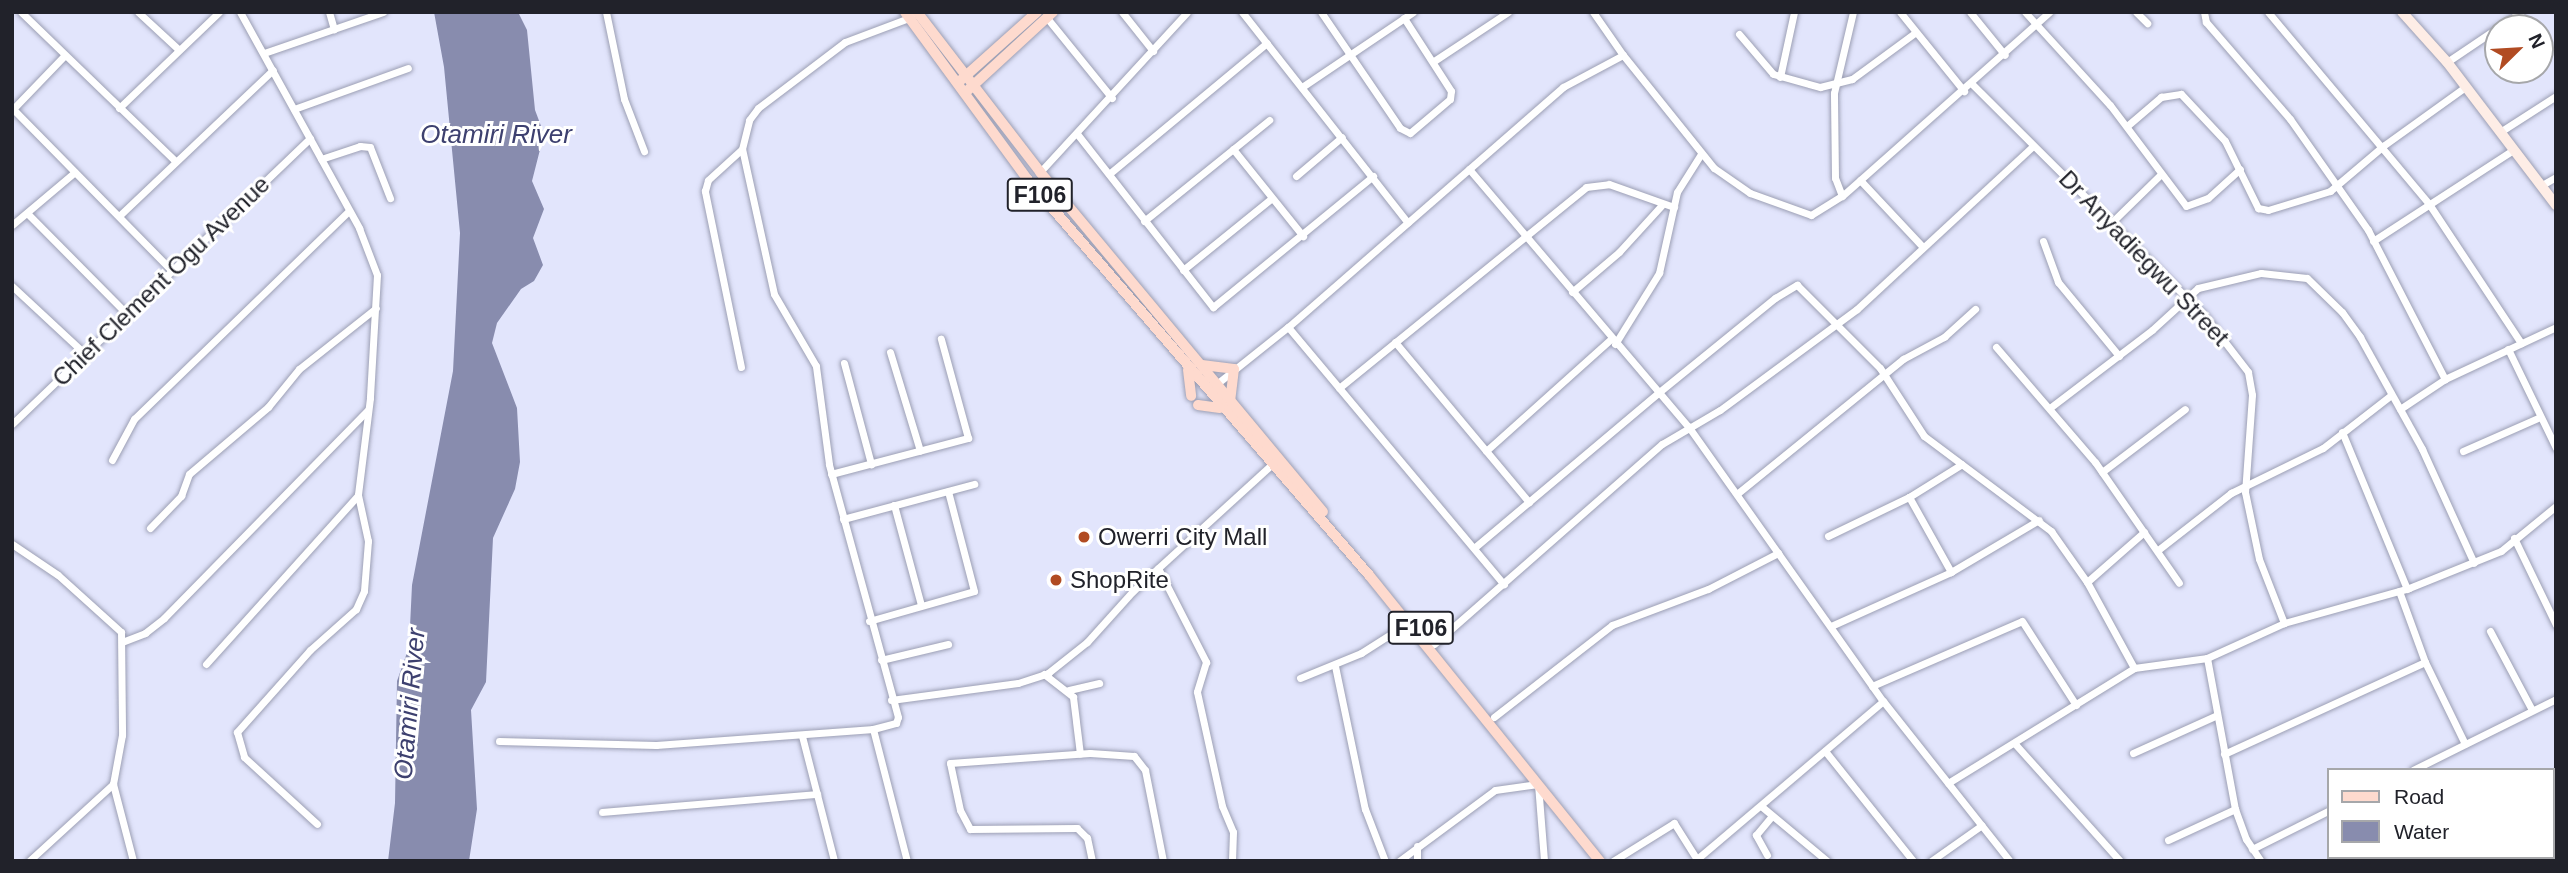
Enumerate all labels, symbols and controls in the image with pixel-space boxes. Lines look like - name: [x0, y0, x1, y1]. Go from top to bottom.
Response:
- north arrow: [2484, 14, 2554, 84]
- text: N: [2524, 31, 2549, 52]
- water label: Otamiri River: [420, 119, 572, 151]
- street label: Dr Anyadiegwu Street: [2053, 164, 2235, 352]
- street label: Chief Clement Ogu Avenue: [46, 169, 276, 393]
- road number: F106: [1007, 176, 1073, 214]
- place label: Owerri City Mall: [1098, 523, 1267, 551]
- marker: Owerri City Mall: [1076, 529, 1092, 545]
- place label: ShopRite: [1070, 566, 1169, 594]
- marker: ShopRite: [1048, 572, 1064, 588]
- road number: F106: [1388, 608, 1454, 648]
- water label: Otamiri River: [388, 627, 432, 781]
- legend: [2326, 768, 2554, 859]
- text: Road: [2394, 785, 2444, 808]
- text: Water: [2394, 820, 2449, 843]

